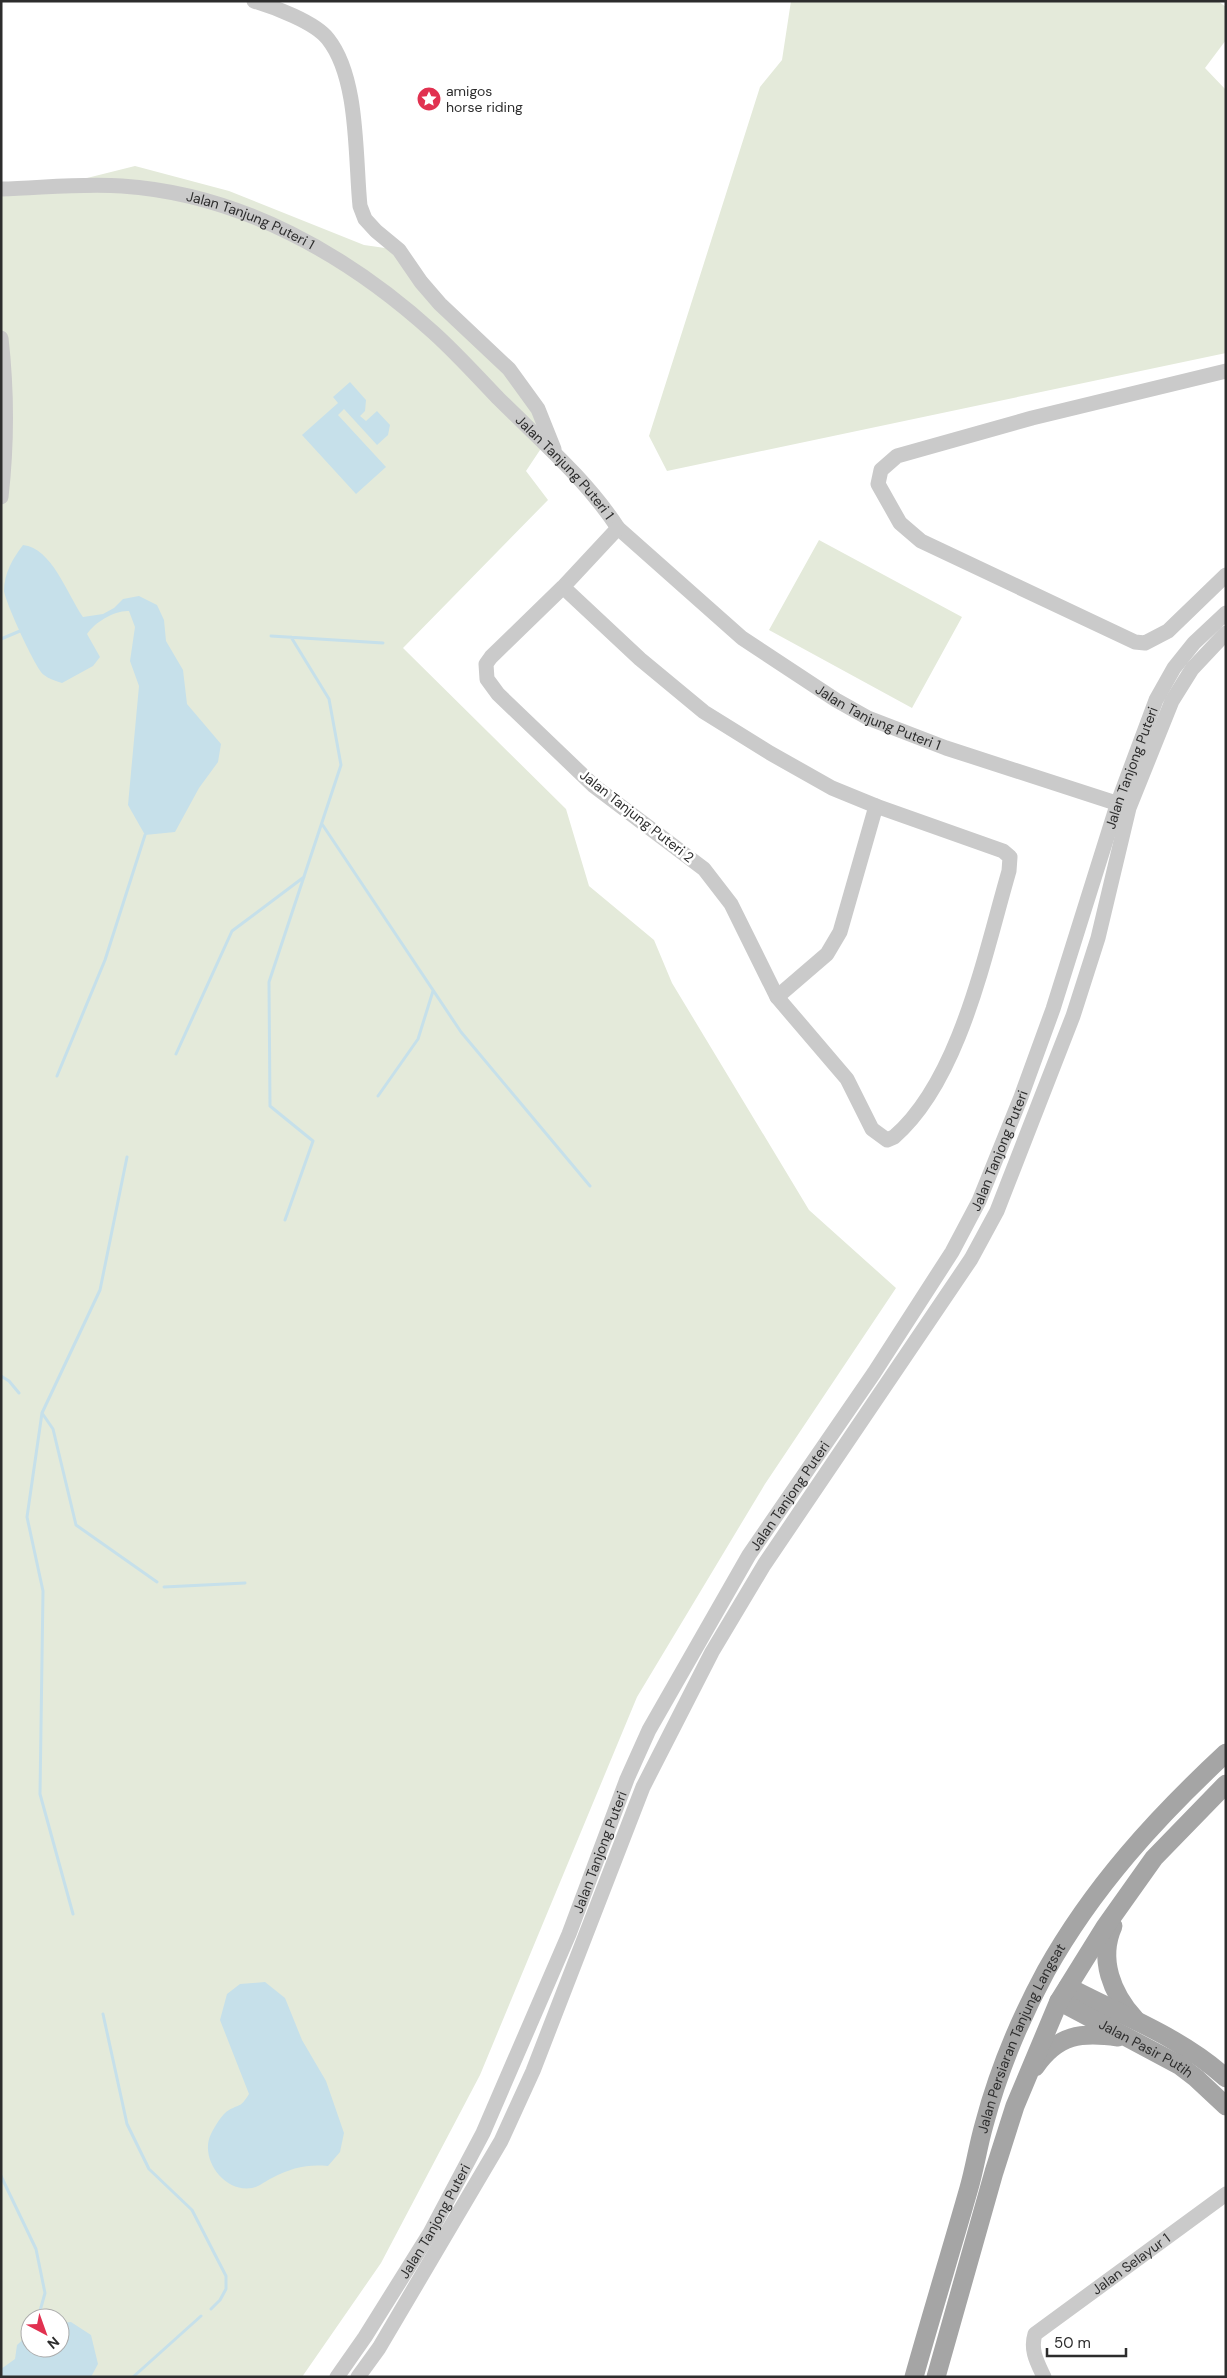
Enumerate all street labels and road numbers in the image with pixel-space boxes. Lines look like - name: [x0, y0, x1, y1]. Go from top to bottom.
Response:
- street label: Jalan Tanjung Puteri 1: [185, 187, 318, 253]
- street label: Jalan Tanjung Puteri 1: [512, 411, 618, 523]
- street label: Jalan Tanjung Puteri 1: [812, 680, 943, 754]
- street label: Jalan Tanjong Puteri: [1101, 704, 1162, 831]
- street label: Jalan Tanjung Puteri 2: [576, 766, 698, 866]
- street label: Jalan Tanjong Puteri: [966, 1088, 1032, 1214]
- street label: Jalan Tanjong Puteri: [746, 1438, 834, 1554]
- street label: Jalan Tanjong Puteri: [569, 1788, 631, 1916]
- street label: Jalan Persiaran Tanjung Langsat: [973, 1940, 1069, 2135]
- street label: Jalan Pasir Putih: [1096, 2015, 1197, 2082]
- street label: Jalan Tanjong Puteri: [395, 2161, 474, 2282]
- street label: Jalan Selayur 1: [1088, 2229, 1174, 2298]

